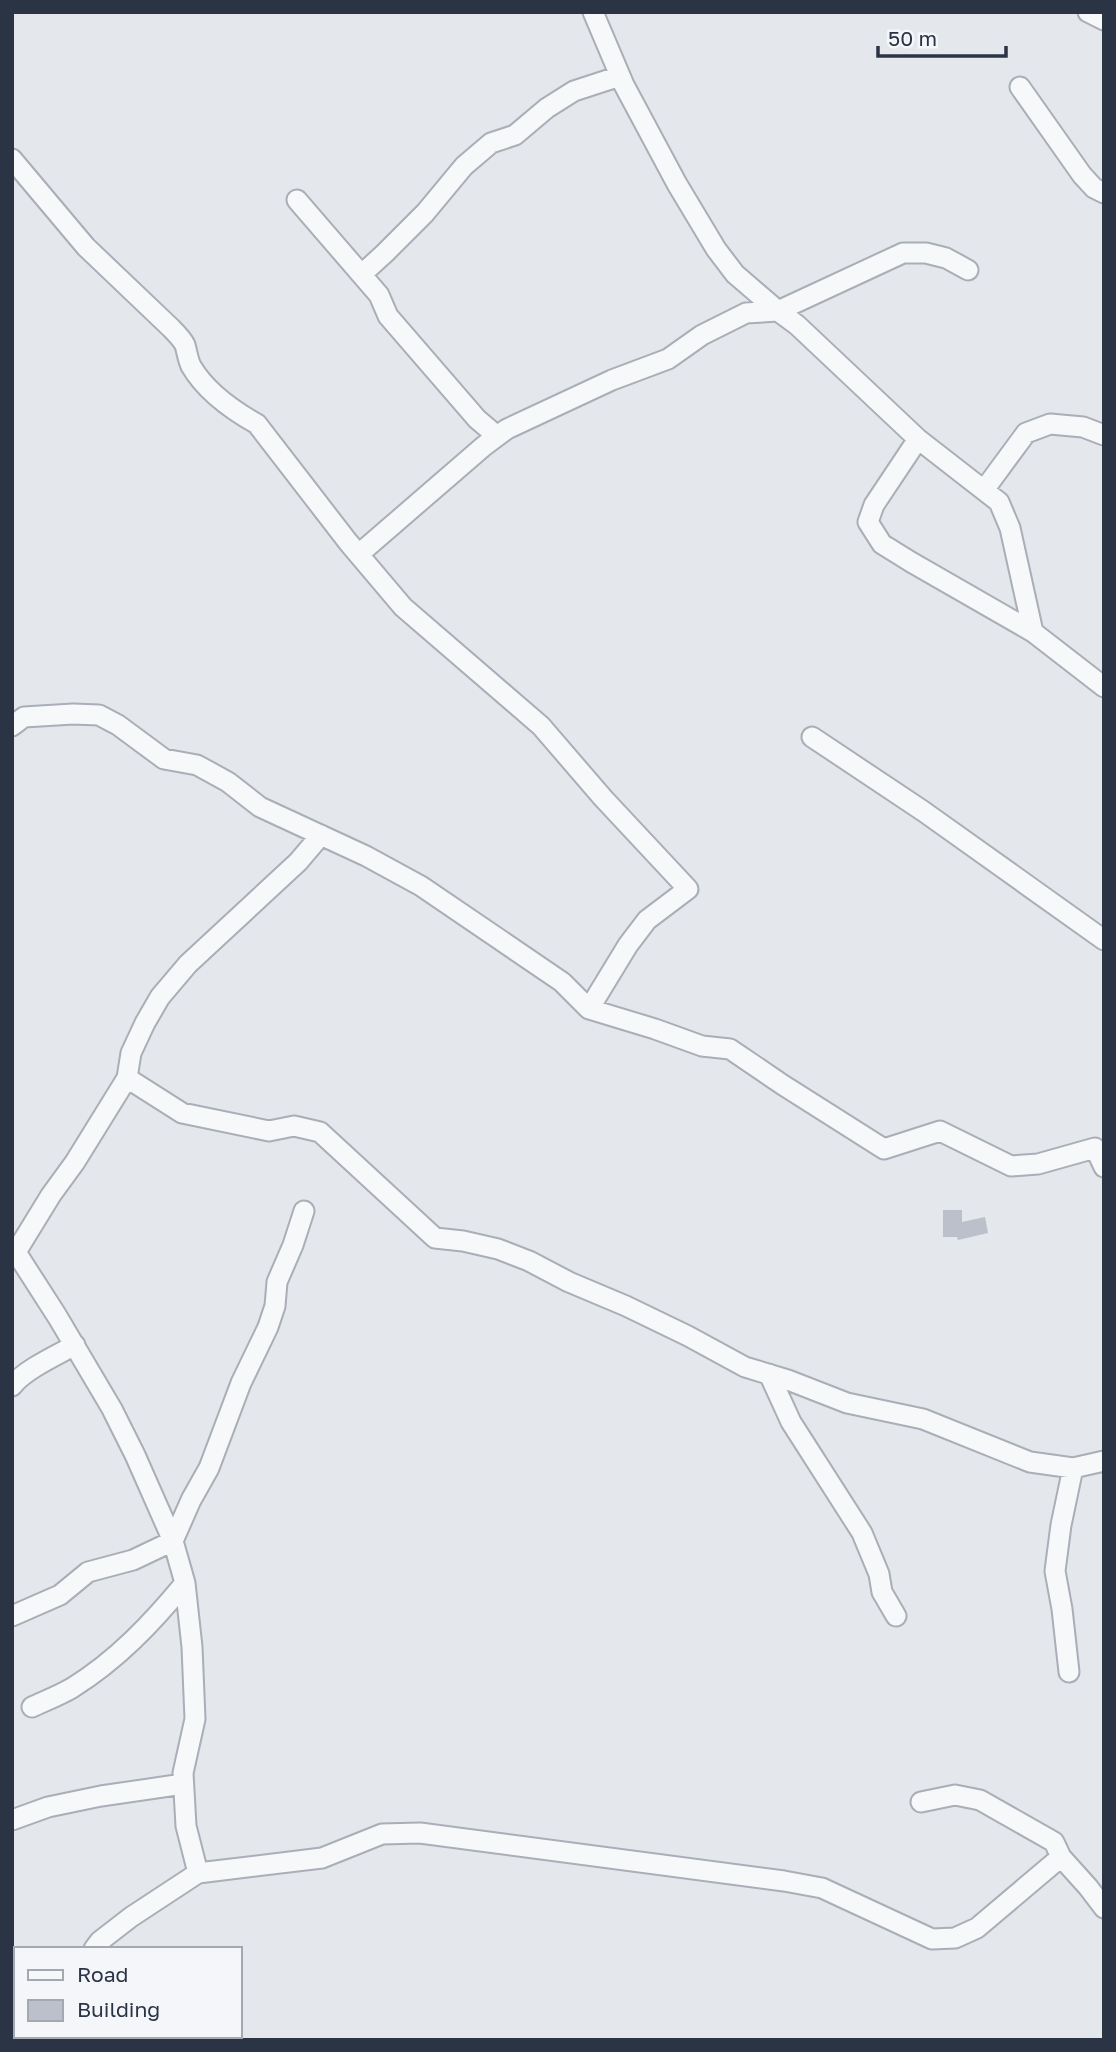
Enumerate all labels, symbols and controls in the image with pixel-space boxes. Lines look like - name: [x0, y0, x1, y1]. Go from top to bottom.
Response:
- scale bar: [878, 14, 1006, 58]
- text: 50 m: [888, 25, 937, 51]
- legend: [14, 1947, 242, 2038]
- text: Road: [77, 1961, 128, 1987]
- text: Building: [77, 1996, 160, 2022]

